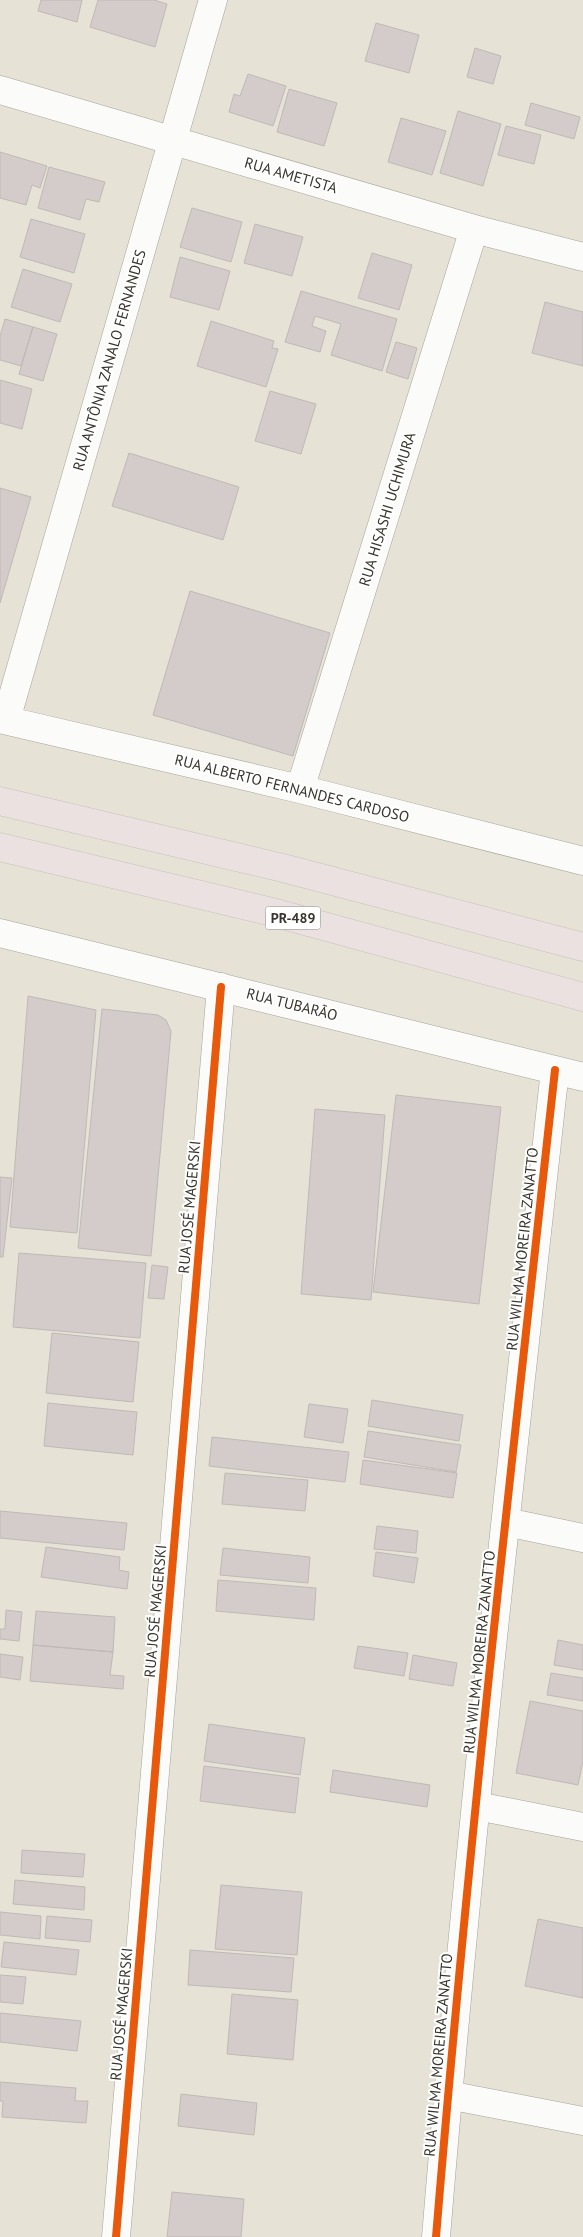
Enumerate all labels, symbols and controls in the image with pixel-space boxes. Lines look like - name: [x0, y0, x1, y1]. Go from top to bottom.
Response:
- street label: RUA AMETISTA: [242, 153, 340, 197]
- street label: RUA ANTÔNIA ZANALO FERNANDES: [68, 247, 150, 473]
- street label: RUA HISASHI UCHIMURA: [354, 429, 420, 588]
- street label: RUA ALBERTO FERNANDES CARDOSO: [173, 750, 411, 826]
- road number: PR-489: [266, 906, 320, 930]
- street label: RUA TUBARÃO: [244, 984, 340, 1024]
- street label: RUA JOSÉ MAGERSKI: [174, 1140, 204, 1274]
- street label: RUA WILMA MOREIRA ZANATTO: [502, 1147, 542, 1351]
- street label: RUA JOSÉ MAGERSKI: [140, 1544, 170, 1678]
- street label: RUA WILMA MOREIRA ZANATTO: [459, 1550, 499, 1754]
- street label: RUA JOSÉ MAGERSKI: [106, 1947, 136, 2081]
- street label: RUA WILMA MOREIRA ZANATTO: [420, 1953, 456, 2157]

